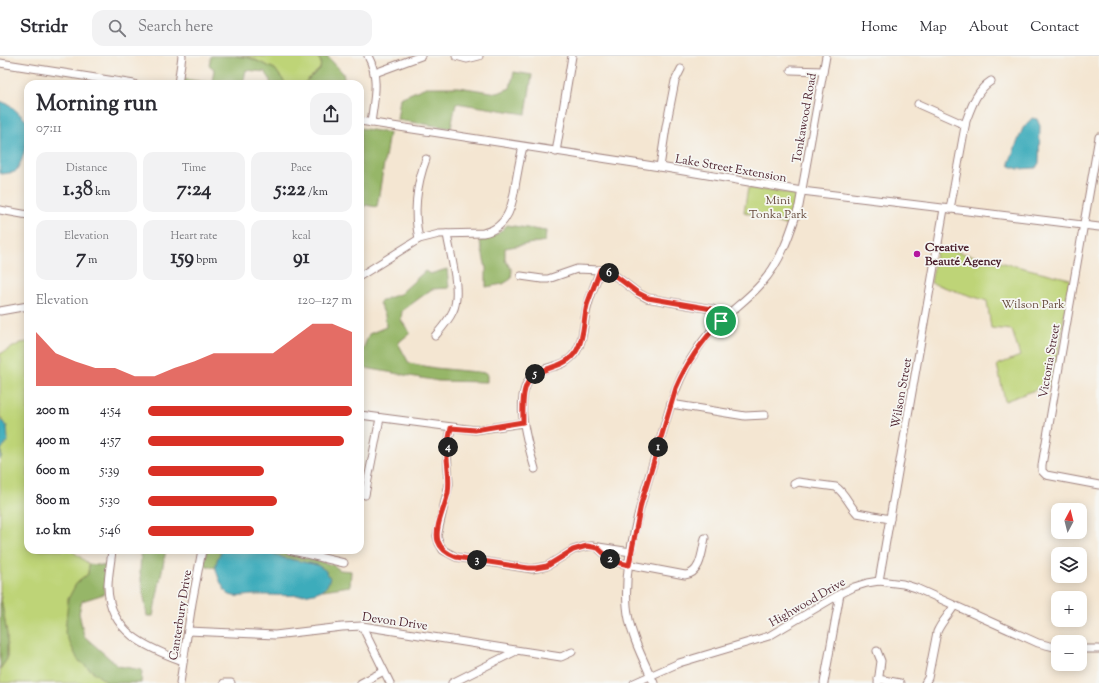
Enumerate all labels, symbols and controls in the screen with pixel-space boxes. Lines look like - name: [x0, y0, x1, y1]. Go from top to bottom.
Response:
- search box: [92, 10, 372, 46]
- text: Stridr: [20, 14, 68, 41]
- icon: search: [106, 17, 128, 39]
- text: Search here: [138, 17, 213, 38]
- text: Home: [861, 18, 898, 38]
- text: Map: [920, 18, 947, 38]
- text: About: [969, 18, 1008, 38]
- text: Contact: [1030, 18, 1079, 38]
- street label: Tonkawood Road: [788, 72, 822, 165]
- text: Morning run: [36, 89, 158, 121]
- button: share: [310, 93, 352, 135]
- text: 07:11: [36, 120, 62, 138]
- street label: Lake Street Extension: [674, 150, 788, 188]
- text: Distance: [66, 160, 107, 176]
- text: Time: [182, 160, 206, 176]
- text: Pace: [291, 160, 312, 176]
- text: 1.38: [63, 176, 93, 205]
- text: 7:24: [177, 176, 211, 205]
- text: 5:22: [275, 176, 306, 205]
- text: km: [93, 184, 110, 200]
- text: /km: [306, 184, 328, 200]
- park label: Mini Tonka Park: [749, 192, 808, 224]
- text: Elevation: [64, 228, 109, 244]
- text: Heart rate: [171, 228, 217, 244]
- text: kcal: [292, 228, 311, 244]
- place label: Creative Beauté Agency: [924, 239, 1002, 271]
- text: 7: [76, 244, 86, 273]
- text: 159: [171, 244, 194, 273]
- text: 91: [293, 244, 310, 273]
- marker: Creative Beauté Agency: [912, 249, 922, 259]
- text: m: [86, 252, 97, 268]
- text: bpm: [194, 252, 217, 268]
- pin: 6: [599, 263, 619, 283]
- text: 6: [606, 265, 612, 281]
- text: Elevation: [36, 292, 89, 310]
- text: 120–127 m: [298, 292, 352, 310]
- park label: Wilson Park: [1001, 296, 1065, 314]
- pin: [704, 304, 738, 338]
- icon: arrive: [710, 310, 732, 332]
- street label: Victoria Street: [1035, 323, 1065, 400]
- street label: Wilson Street: [887, 357, 917, 430]
- pin: 5: [525, 364, 545, 384]
- text: 5: [533, 366, 537, 382]
- text: 200 m: [36, 402, 69, 420]
- text: 4:54: [100, 402, 121, 420]
- text: 400 m: [36, 432, 70, 450]
- text: 4:57: [100, 432, 121, 450]
- pin: 4: [438, 437, 458, 457]
- pin: 1: [648, 437, 668, 457]
- text: 4: [445, 439, 451, 455]
- text: 1: [656, 439, 660, 455]
- text: 600 m: [36, 462, 70, 480]
- text: 5:39: [100, 462, 119, 480]
- text: 800 m: [36, 492, 70, 510]
- text: 5:30: [100, 492, 120, 510]
- north arrow: [1051, 503, 1087, 539]
- map controls: [1051, 503, 1087, 671]
- text: 1.0 km: [36, 522, 71, 540]
- text: 5:46: [100, 522, 121, 540]
- button: layers: [1051, 547, 1087, 583]
- pin: 2: [600, 549, 620, 569]
- pin: 3: [467, 550, 487, 570]
- text: 2: [607, 551, 613, 567]
- text: 3: [475, 552, 479, 568]
- street label: Canterbury Drive: [165, 568, 197, 662]
- street label: Highwood Drive: [766, 573, 849, 632]
- button: +: [1051, 591, 1087, 627]
- street label: Devon Drive: [361, 608, 429, 636]
- button: −: [1051, 635, 1087, 671]

